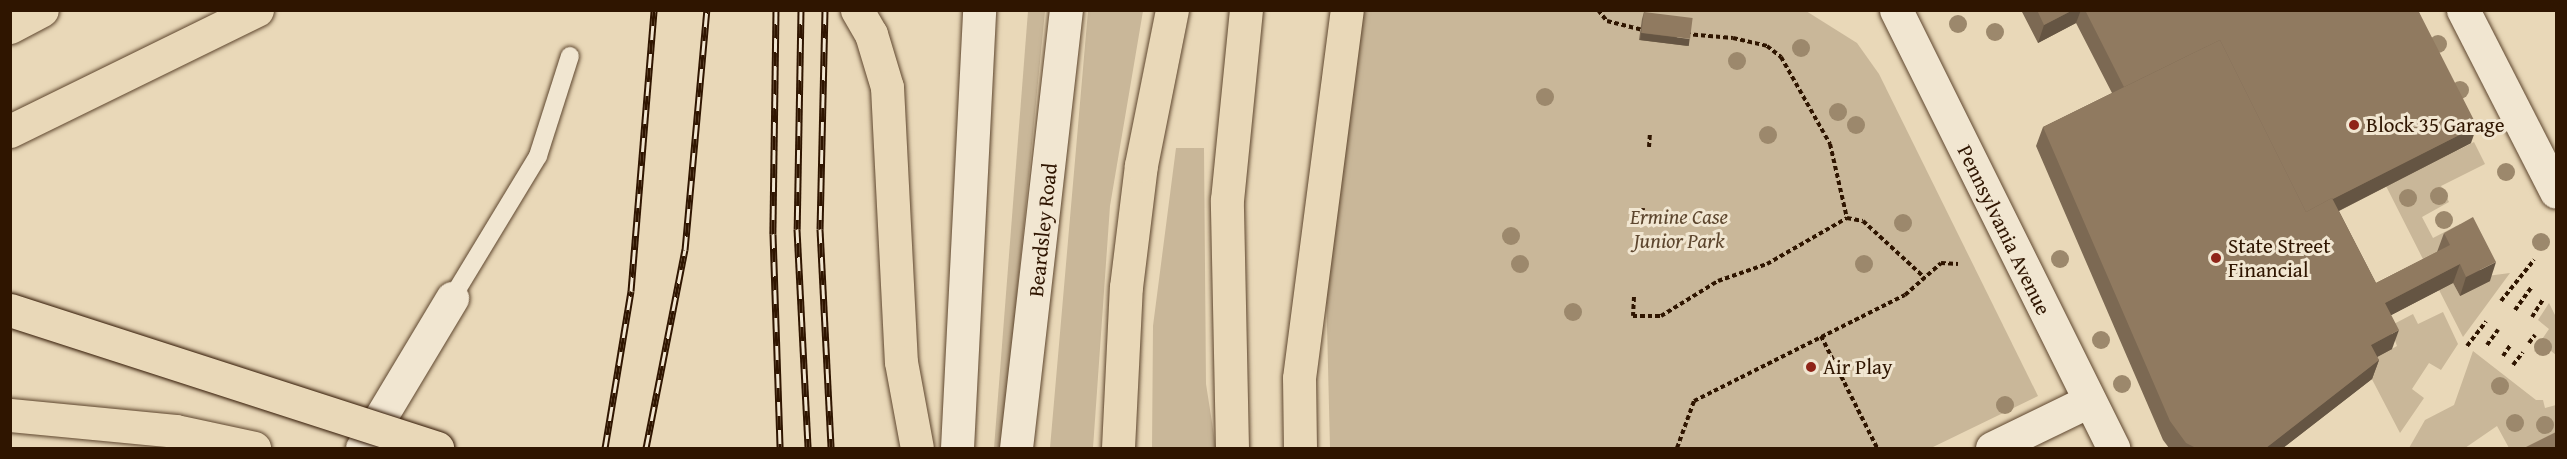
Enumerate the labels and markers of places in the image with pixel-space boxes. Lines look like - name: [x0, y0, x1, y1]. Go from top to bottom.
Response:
- place label: Block 35 Garage: [2366, 112, 2505, 138]
- marker: Block 35 Garage: [2347, 118, 2361, 132]
- place label: State Street Financial: [2228, 233, 2331, 283]
- marker: State Street Financial: [2209, 251, 2223, 265]
- place label: Air Play: [1823, 354, 1892, 380]
- marker: Air Play: [1804, 360, 1818, 374]

